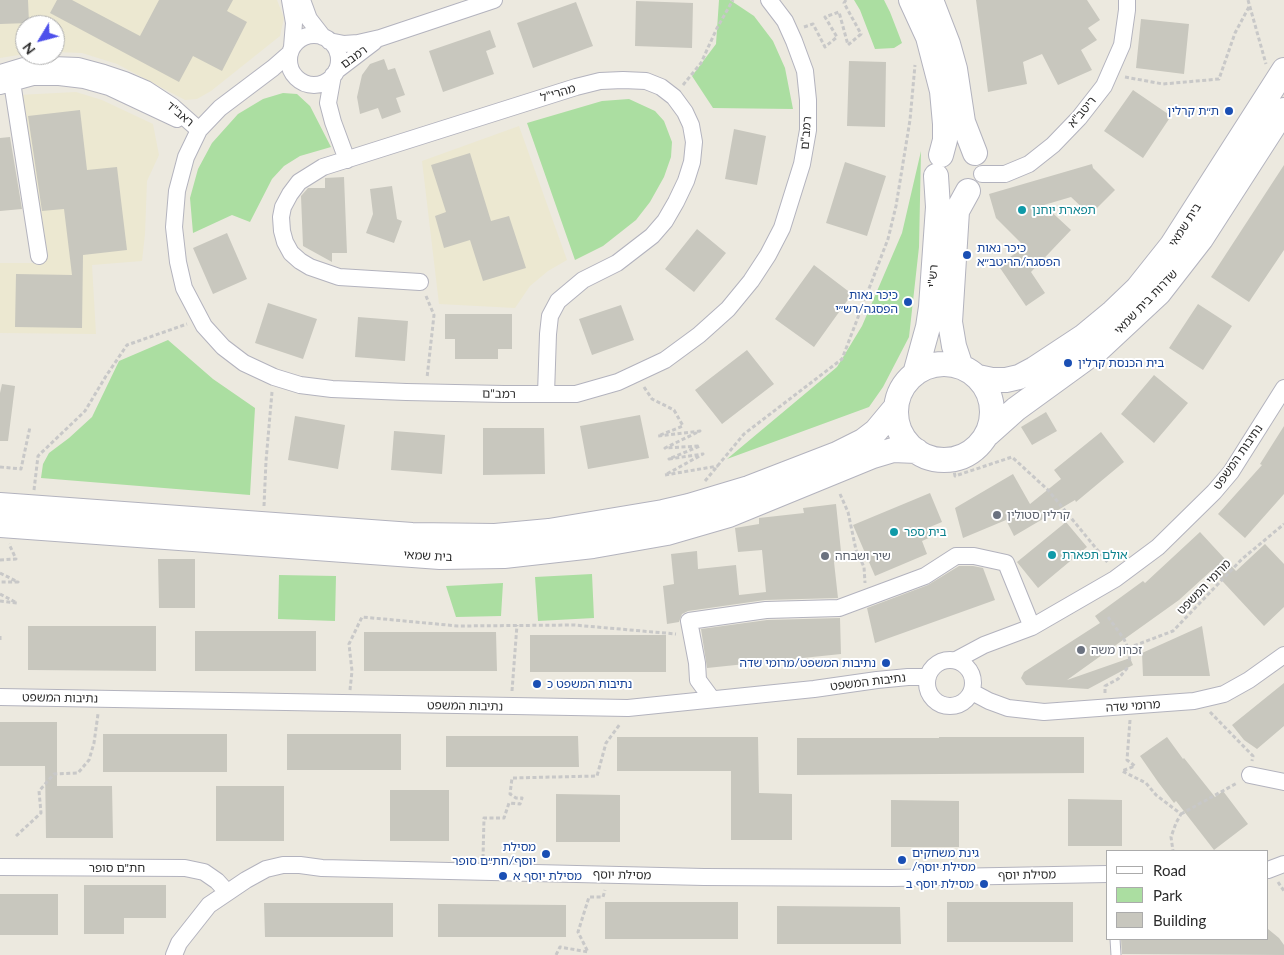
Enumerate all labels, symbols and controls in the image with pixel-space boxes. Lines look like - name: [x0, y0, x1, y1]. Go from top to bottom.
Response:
- north arrow: [15, 15, 65, 65]
- text: N: [18, 39, 38, 58]
- street label: רמבם: [338, 43, 370, 71]
- street label: מהרי"ל: [539, 81, 577, 105]
- street label: ריטב"א: [1065, 93, 1099, 131]
- street label: ראב"ד: [163, 98, 197, 130]
- place label: ת״ת קרלין: [1168, 104, 1219, 118]
- marker: ת״ת קרלין: [1223, 105, 1235, 117]
- street label: רמב"ם: [797, 116, 815, 150]
- street label: בית שמאי: [1166, 201, 1204, 249]
- place label: תפארת יוחנן: [1032, 203, 1096, 217]
- marker: תפארת יוחנן: [1016, 204, 1028, 216]
- place label: כיכר נאות הפסגה/הריטב״א: [977, 241, 1060, 269]
- marker: כיכר נאות הפסגה/הריטב״א: [961, 249, 973, 261]
- street label: רש"י: [925, 264, 941, 288]
- street label: שדרות בית שמאי: [1111, 266, 1181, 338]
- place label: כיכר נאות הפסגה/רש״י: [835, 288, 898, 316]
- marker: כיכר נאות הפסגה/רש״י: [902, 296, 914, 308]
- place label: בית הכנסת קרלין: [1078, 356, 1164, 370]
- marker: בית הכנסת קרלין: [1062, 357, 1074, 369]
- street label: רמב"ם: [482, 387, 516, 401]
- street label: נתיבות המשפט: [1210, 422, 1266, 492]
- place label: קרלין סטולין: [1007, 508, 1070, 522]
- marker: קרלין סטולין: [991, 509, 1003, 521]
- place label: בית ספר: [904, 525, 947, 539]
- marker: בית ספר: [888, 526, 900, 538]
- street label: בית שמאי: [403, 548, 453, 564]
- place label: אולם תפארת: [1062, 548, 1128, 562]
- place label: שיר ושבחה: [835, 549, 891, 563]
- marker: אולם תפארת: [1046, 549, 1058, 561]
- marker: שיר ושבחה: [819, 550, 831, 562]
- street label: מרומי המשפט: [1174, 556, 1234, 618]
- place label: זכרון משה: [1091, 643, 1142, 657]
- marker: זכרון משה: [1075, 644, 1087, 656]
- place label: נתיבות המשפט/מרומי שדה: [740, 656, 876, 670]
- marker: נתיבות המשפט/מרומי שדה: [880, 657, 892, 669]
- street label: נתיבות המשפט: [829, 670, 907, 694]
- place label: נתיבות המשפט כ: [547, 677, 632, 691]
- marker: נתיבות המשפט כ: [531, 678, 543, 690]
- street label: נתיבות המשפט: [22, 690, 98, 706]
- street label: מרומי שדה: [1105, 697, 1161, 715]
- street label: נתיבות המשפט: [427, 698, 503, 714]
- place label: מסילת יוסף/חת״ם סופר: [452, 840, 536, 868]
- place label: גינת משחקים /מסילת יוסף: [912, 846, 979, 874]
- marker: מסילת יוסף/חת״ם סופר: [540, 848, 552, 860]
- legend: [1106, 850, 1269, 940]
- marker: גינת משחקים /מסילת יוסף: [896, 854, 908, 866]
- street label: חת"ם סופר: [89, 861, 145, 875]
- text: Road: [1153, 861, 1186, 879]
- street label: מסילת יוסף: [593, 867, 651, 883]
- street label: מסילת יוסף: [998, 867, 1056, 883]
- place label: מסילת יוסף א: [513, 869, 582, 883]
- marker: מסילת יוסף א: [497, 870, 509, 882]
- place label: מסילת יוסף ב: [906, 877, 974, 891]
- marker: מסילת יוסף ב: [978, 878, 990, 890]
- text: Park: [1153, 886, 1182, 904]
- text: Building: [1153, 911, 1206, 929]

